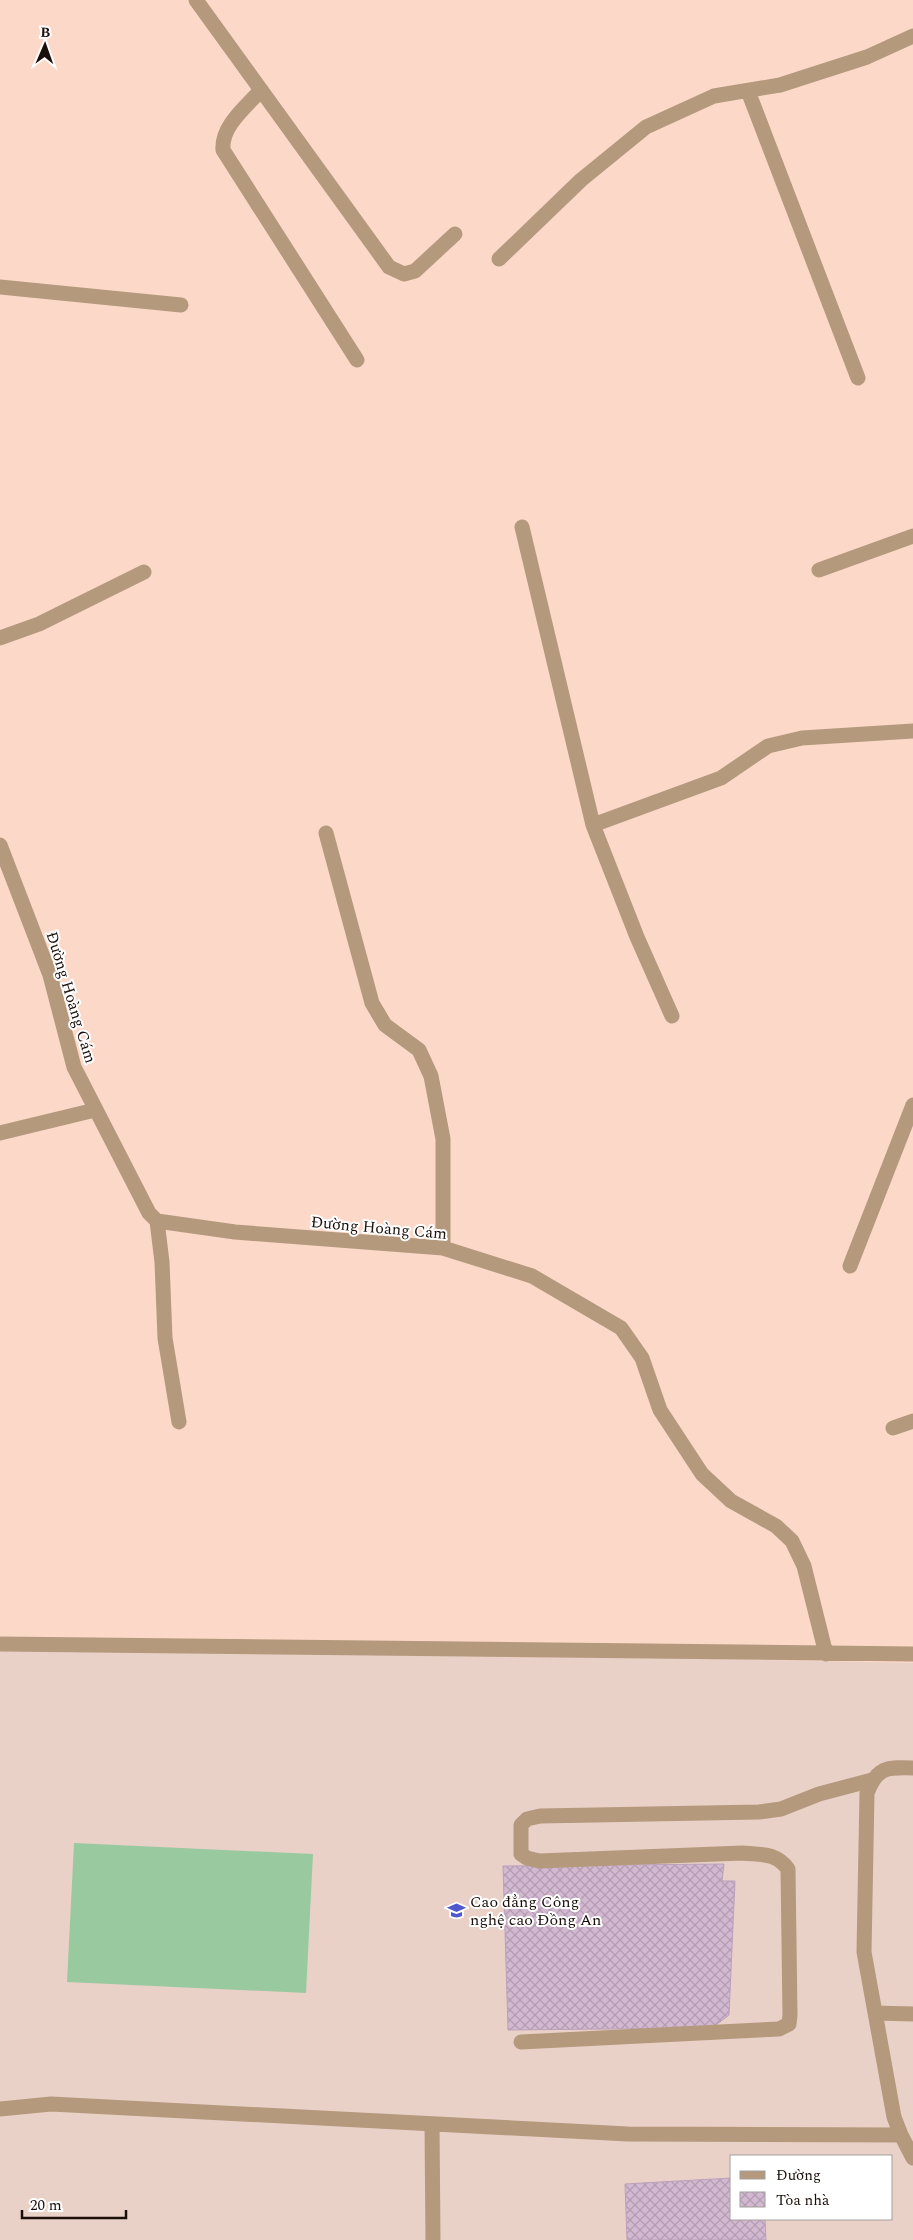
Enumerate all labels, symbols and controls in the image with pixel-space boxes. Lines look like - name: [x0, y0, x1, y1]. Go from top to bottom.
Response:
- north arrow: [20, 20, 70, 70]
- text: B: [40, 22, 51, 43]
- street label: Đường Hoàng Cám: [40, 928, 103, 1066]
- street label: Đường Hoàng Cám: [310, 1210, 448, 1246]
- place label: Cao đẳng Công nghệ cao Đồng An: [470, 1890, 601, 1932]
- school or university icon: Cao đẳng Công nghệ cao Đồng An: [446, 1900, 466, 1920]
- legend: [730, 2155, 893, 2220]
- text: Đường: [776, 2164, 821, 2187]
- scale bar: [22, 2188, 126, 2220]
- text: Tòa nhà: [776, 2189, 830, 2212]
- text: 20 m: [30, 2194, 62, 2217]

